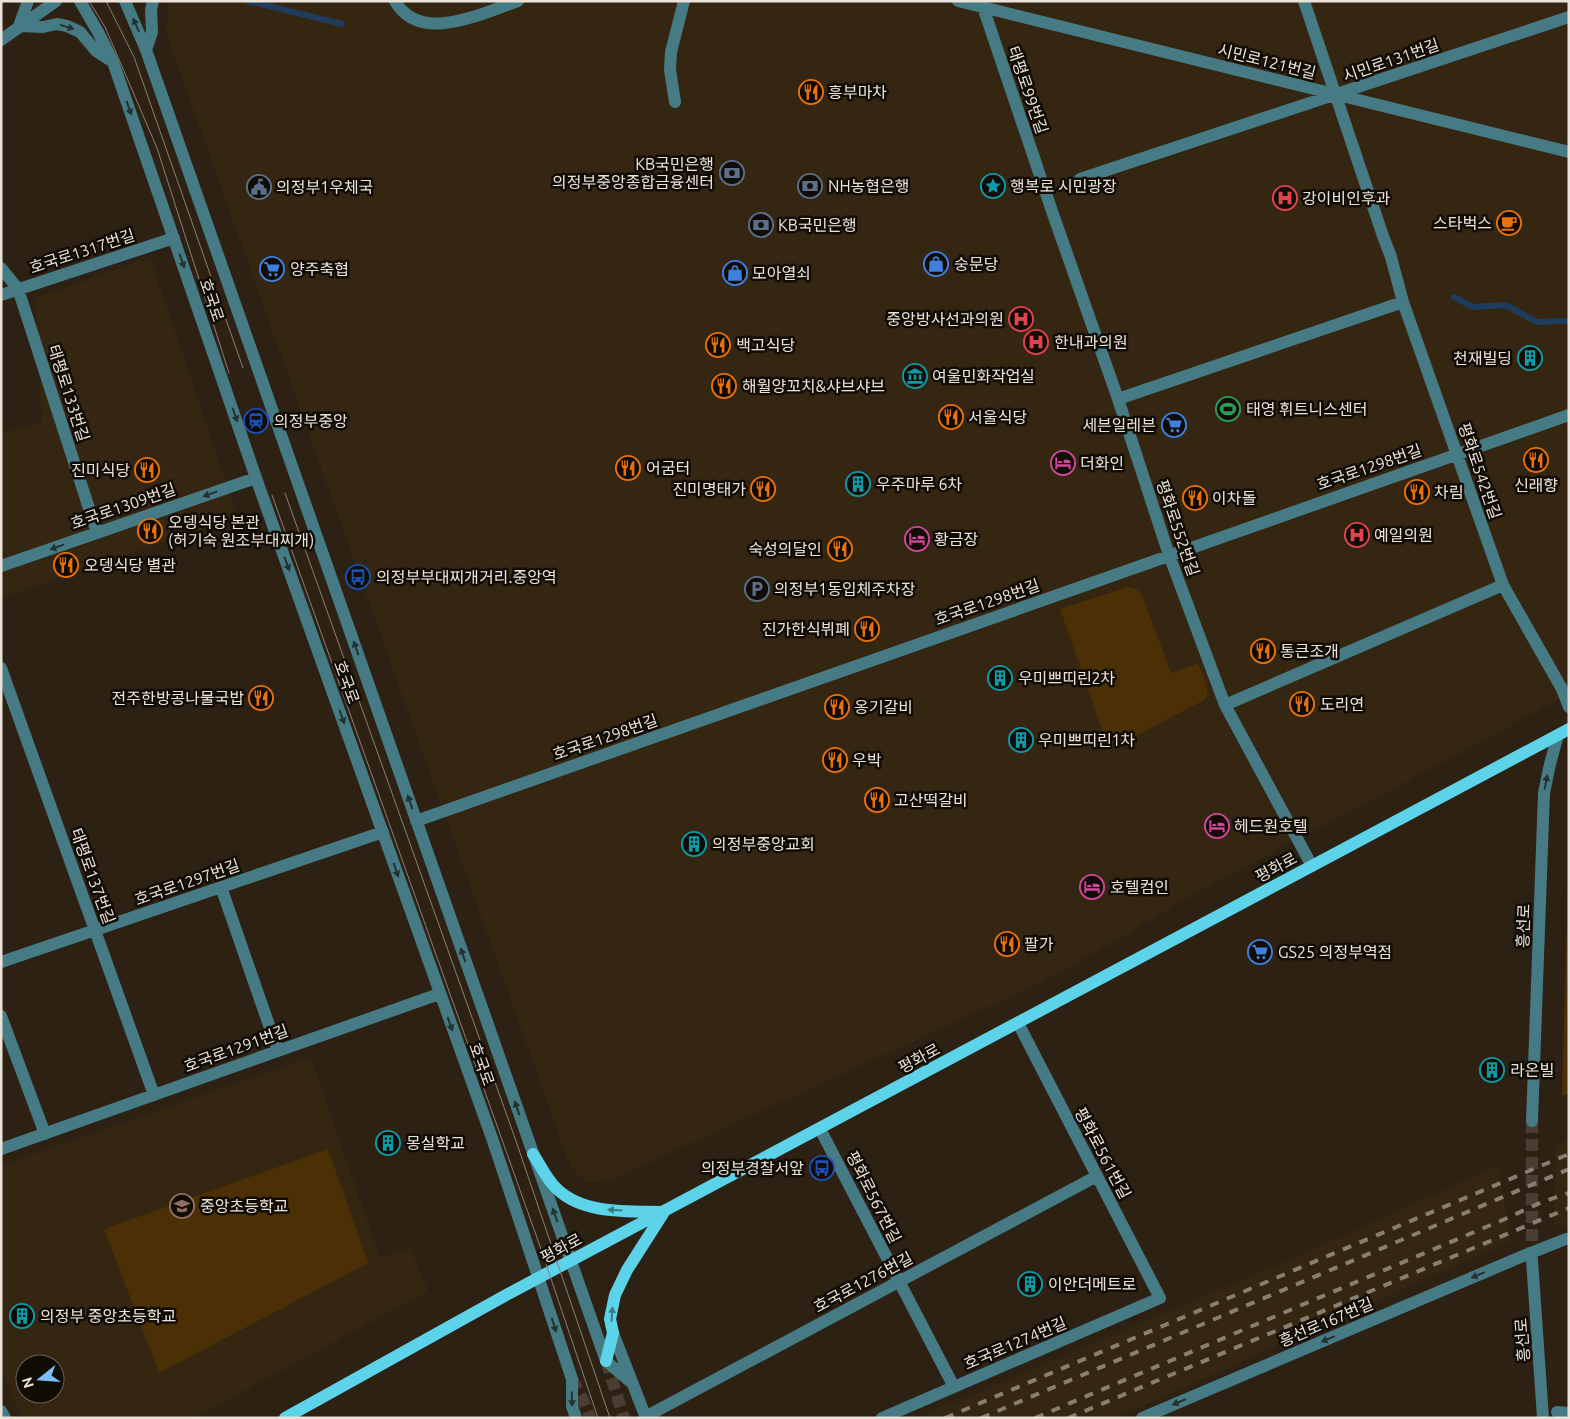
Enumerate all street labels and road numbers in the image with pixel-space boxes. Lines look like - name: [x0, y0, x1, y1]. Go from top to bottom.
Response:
- street label: 시민로131번길: [1340, 35, 1442, 85]
- street label: 시민로121번길: [1216, 40, 1318, 82]
- street label: 태평로99번길: [1005, 44, 1051, 136]
- street label: 호국로1317번길: [27, 225, 137, 277]
- street label: 호국로: [196, 276, 228, 324]
- street label: 태평로133번길: [45, 342, 93, 444]
- street label: 평화로542번길: [1455, 420, 1505, 522]
- street label: 호국로1298번길: [1314, 441, 1424, 493]
- street label: 평화로552번길: [1153, 477, 1203, 579]
- street label: 호국로1309번길: [68, 480, 178, 532]
- street label: 호국로1298번길: [932, 576, 1042, 628]
- street label: 호국로: [331, 658, 363, 706]
- street label: 호국로1298번길: [550, 711, 660, 763]
- street label: 태평로137번길: [67, 826, 119, 926]
- street label: 평화로: [1252, 849, 1300, 885]
- street label: 호국로1297번길: [132, 856, 242, 908]
- street label: 흥선로: [1513, 903, 1533, 948]
- street label: 호국로1291번길: [181, 1021, 291, 1075]
- street label: 호국로: [466, 1040, 498, 1088]
- street label: 평화로: [895, 1040, 943, 1076]
- street label: 평화로561번길: [1071, 1104, 1135, 1202]
- street label: 평화로567번길: [843, 1148, 905, 1246]
- street label: 평화로: [537, 1230, 585, 1266]
- street label: 호국로1276번길: [810, 1248, 916, 1316]
- street label: 흥선로167번길: [1276, 1294, 1376, 1350]
- street label: 호국로1274번길: [961, 1313, 1069, 1373]
- street label: 흥선로: [1511, 1317, 1533, 1363]

